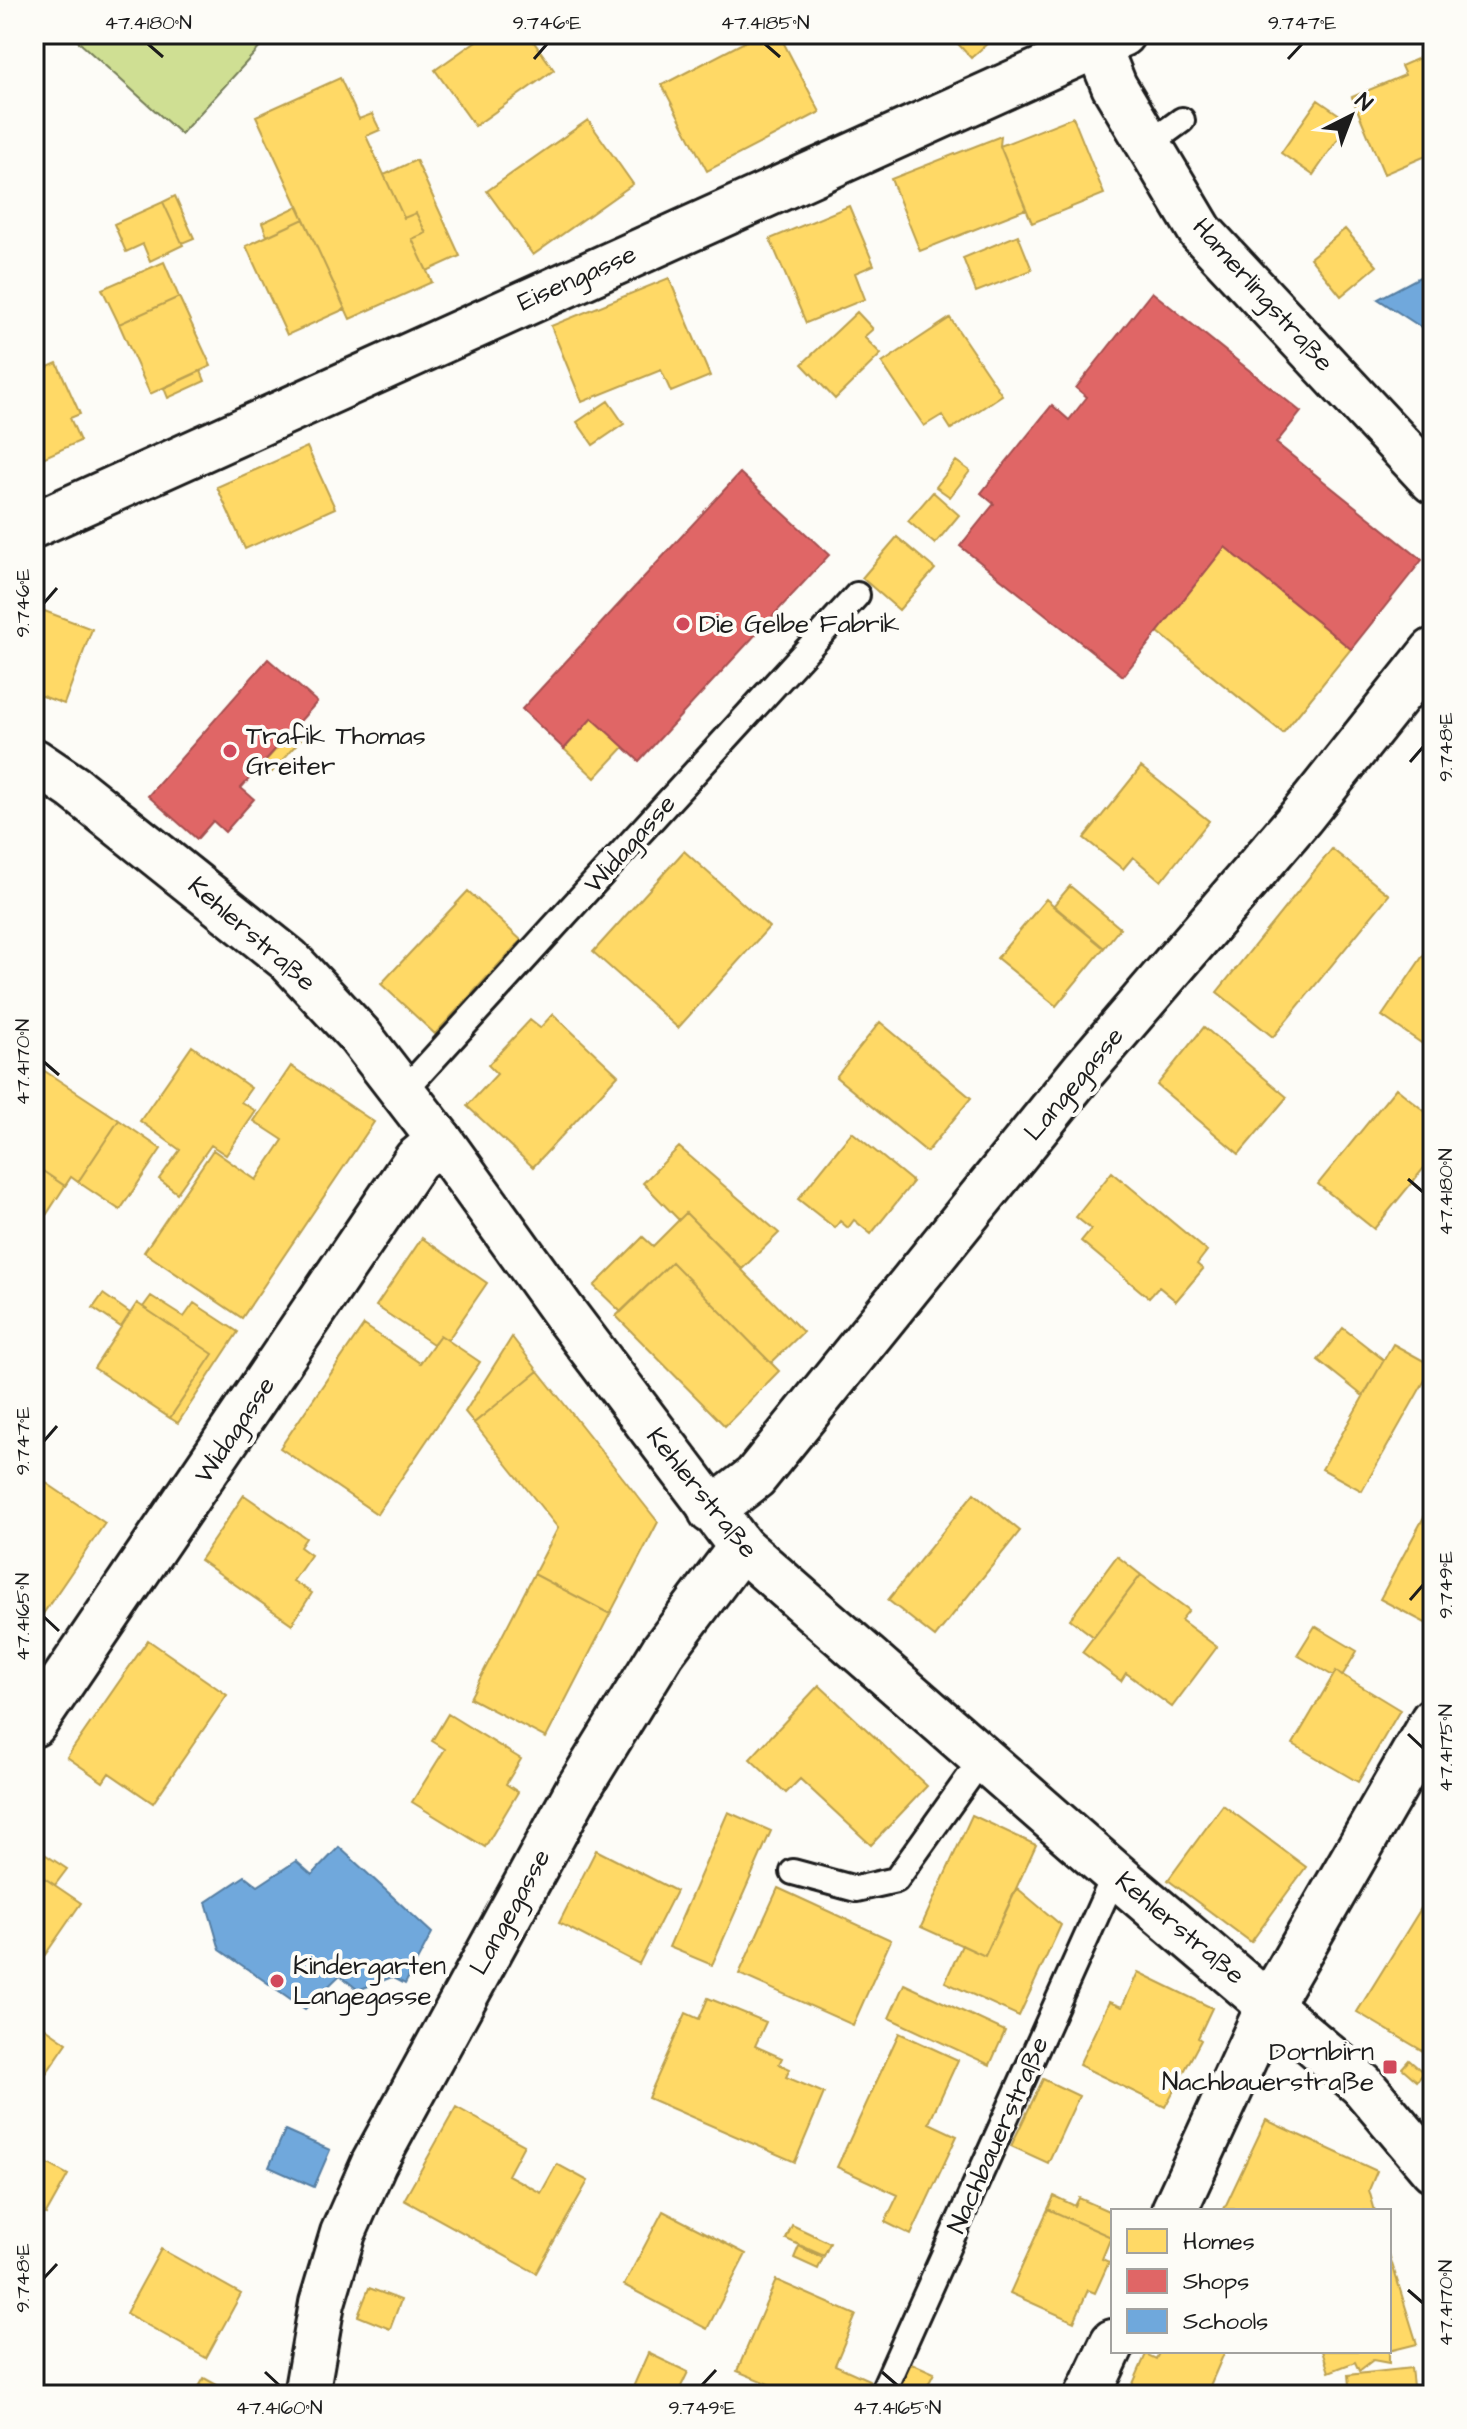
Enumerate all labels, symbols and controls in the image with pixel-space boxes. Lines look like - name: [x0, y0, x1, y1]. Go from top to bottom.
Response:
- text: 47.4180°N: [104, 9, 192, 37]
- text: 9.746°E: [513, 9, 582, 37]
- text: 47.4185°N: [721, 9, 809, 37]
- text: 9.747°E: [1268, 9, 1336, 37]
- north arrow: [1311, 76, 1391, 156]
- text: N: [1348, 86, 1379, 119]
- street label: Hamerlingstraße: [1183, 210, 1342, 381]
- street label: Eisengasse: [512, 236, 643, 322]
- text: 9.746°E: [9, 568, 37, 637]
- place label: Die Gelbe Fabrik: [699, 606, 900, 642]
- marker: Die Gelbe Fabrik: [674, 615, 692, 633]
- text: 9.748°E: [1432, 712, 1460, 782]
- place label: Trafik Thomas Greiter: [246, 718, 426, 784]
- marker: Trafik Thomas Greiter: [221, 742, 239, 760]
- street label: Widagasse: [576, 787, 686, 903]
- street label: Kehlerstraße: [180, 868, 324, 1000]
- text: 47.4170°N: [9, 1019, 37, 1105]
- street label: Langegasse: [1016, 1019, 1134, 1150]
- text: 47.4180°N: [1432, 1148, 1460, 1236]
- street label: Widagasse: [186, 1369, 286, 1492]
- text: 9.747°E: [9, 1407, 37, 1475]
- street label: Kehlerstraße: [638, 1420, 766, 1566]
- text: 9.749°E: [1432, 1551, 1460, 1619]
- text: 47.4165°N: [9, 1573, 37, 1661]
- text: 47.4175°N: [1432, 1704, 1460, 1792]
- street label: Langegasse: [461, 1843, 561, 1982]
- street label: Kehlerstraße: [1108, 1863, 1252, 1993]
- place label: Kindergarten Langegasse: [293, 1948, 446, 2016]
- marker: Kindergarten Langegasse: [268, 1972, 286, 1990]
- street label: Nachbauerstraße: [938, 2031, 1058, 2239]
- place label: Dornbirn Nachbauerstraße: [1162, 2034, 1374, 2100]
- marker: Dornbirn Nachbauerstraße: [1381, 2058, 1399, 2076]
- legend: [1111, 2209, 1391, 2353]
- text: Homes: [1183, 2225, 1255, 2259]
- text: 9.748°E: [9, 2243, 37, 2313]
- text: 47.4170°N: [1432, 2260, 1460, 2346]
- text: Shops: [1183, 2265, 1249, 2299]
- text: Schools: [1183, 2305, 1268, 2339]
- text: 47.4160°N: [236, 2394, 323, 2422]
- text: 9.749°E: [668, 2394, 736, 2422]
- text: 47.4165°N: [853, 2394, 941, 2422]

